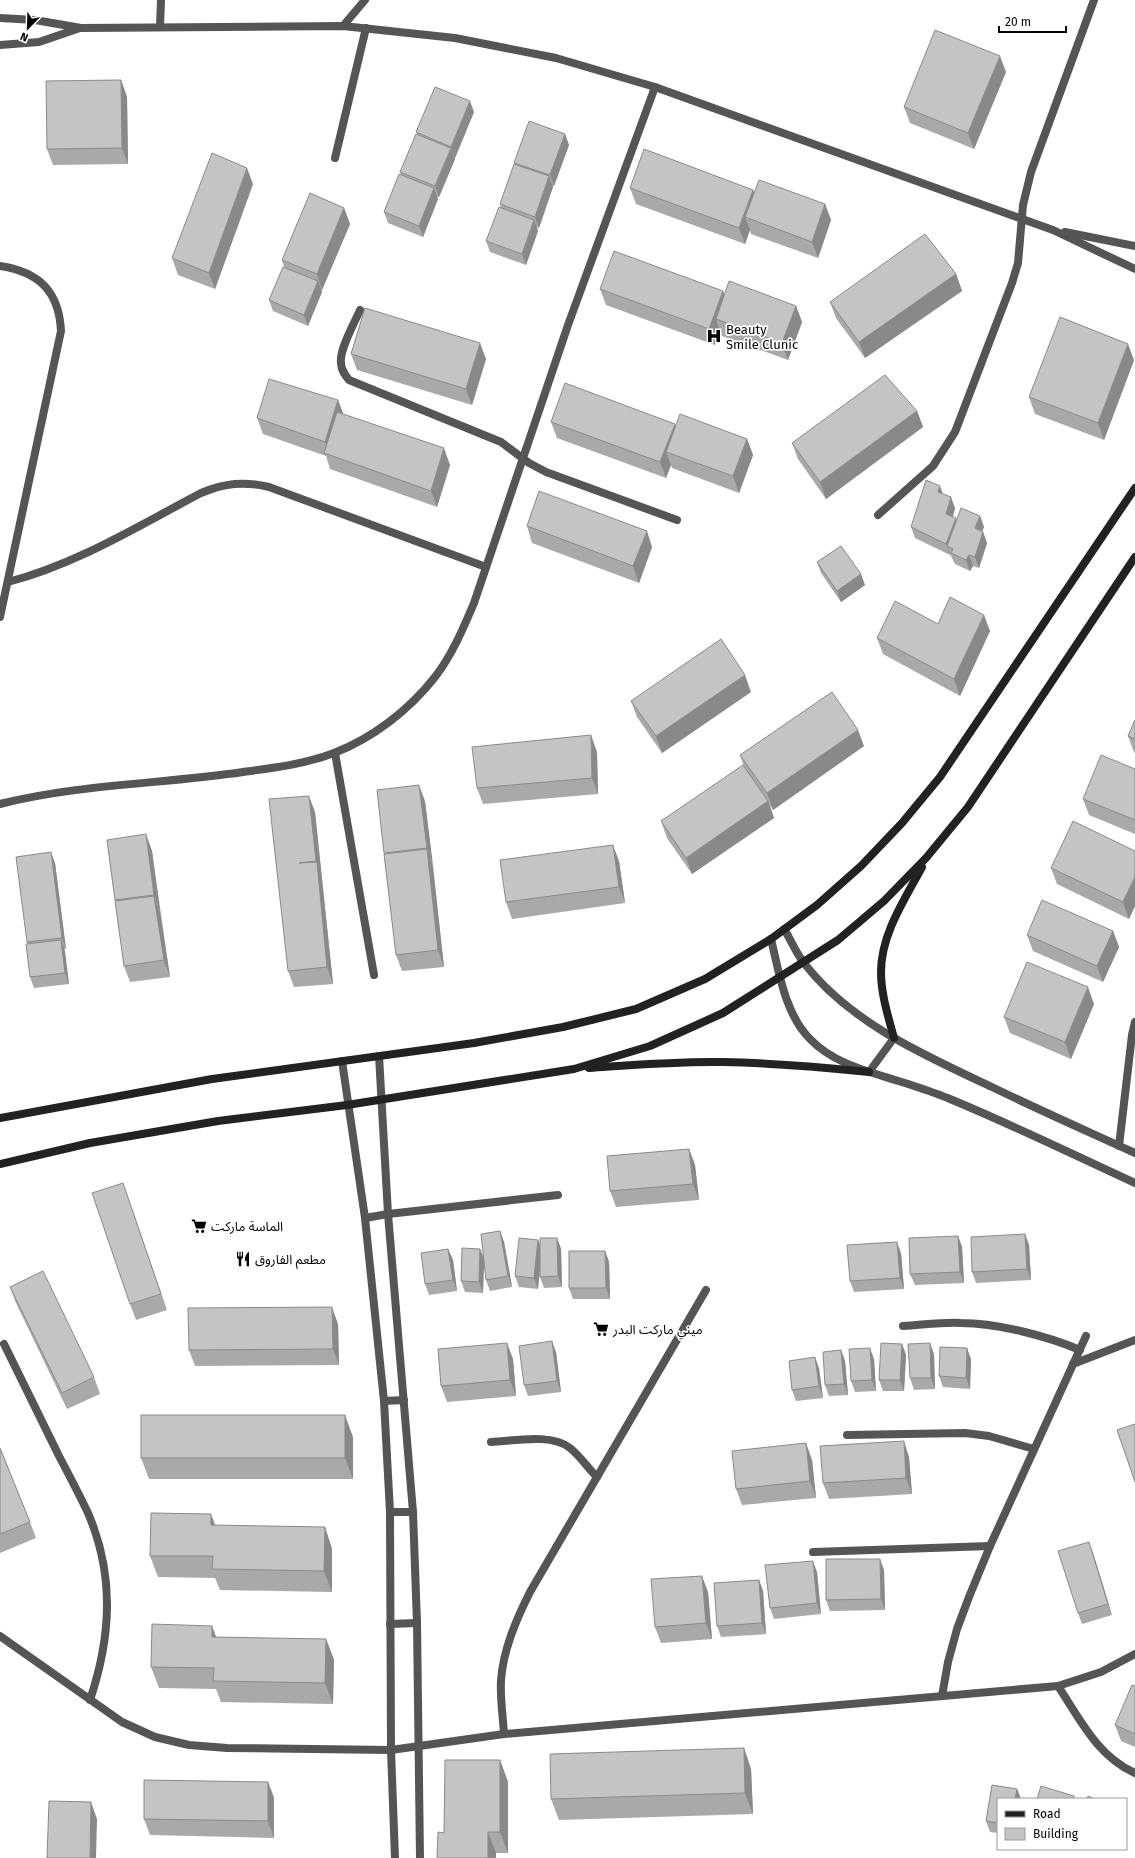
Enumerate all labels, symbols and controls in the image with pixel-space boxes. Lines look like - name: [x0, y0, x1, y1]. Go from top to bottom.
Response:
- north arrow: [8, 8, 48, 48]
- scale bar: [999, 8, 1066, 34]
- text: 20 m: [1005, 15, 1031, 29]
- text: N: [18, 29, 30, 44]
- place label: Beauty Smile Clunic: [726, 322, 798, 352]
- hospital icon: Beauty Smile Clunic: [705, 327, 723, 345]
- supermarket icon: الماسة ماركت: [190, 1217, 208, 1235]
- place label: الماسة ماركت: [211, 1219, 283, 1234]
- restaurant icon: مطعم الفاروق: [234, 1250, 252, 1268]
- place label: مطعم الفاروق: [255, 1252, 326, 1270]
- supermarket icon: ميني ماركت البدر: [592, 1320, 610, 1338]
- place label: ميني ماركت البدر: [612, 1322, 703, 1340]
- legend: [997, 1798, 1127, 1850]
- text: Road: [1033, 1807, 1061, 1821]
- text: Building: [1033, 1827, 1079, 1841]

